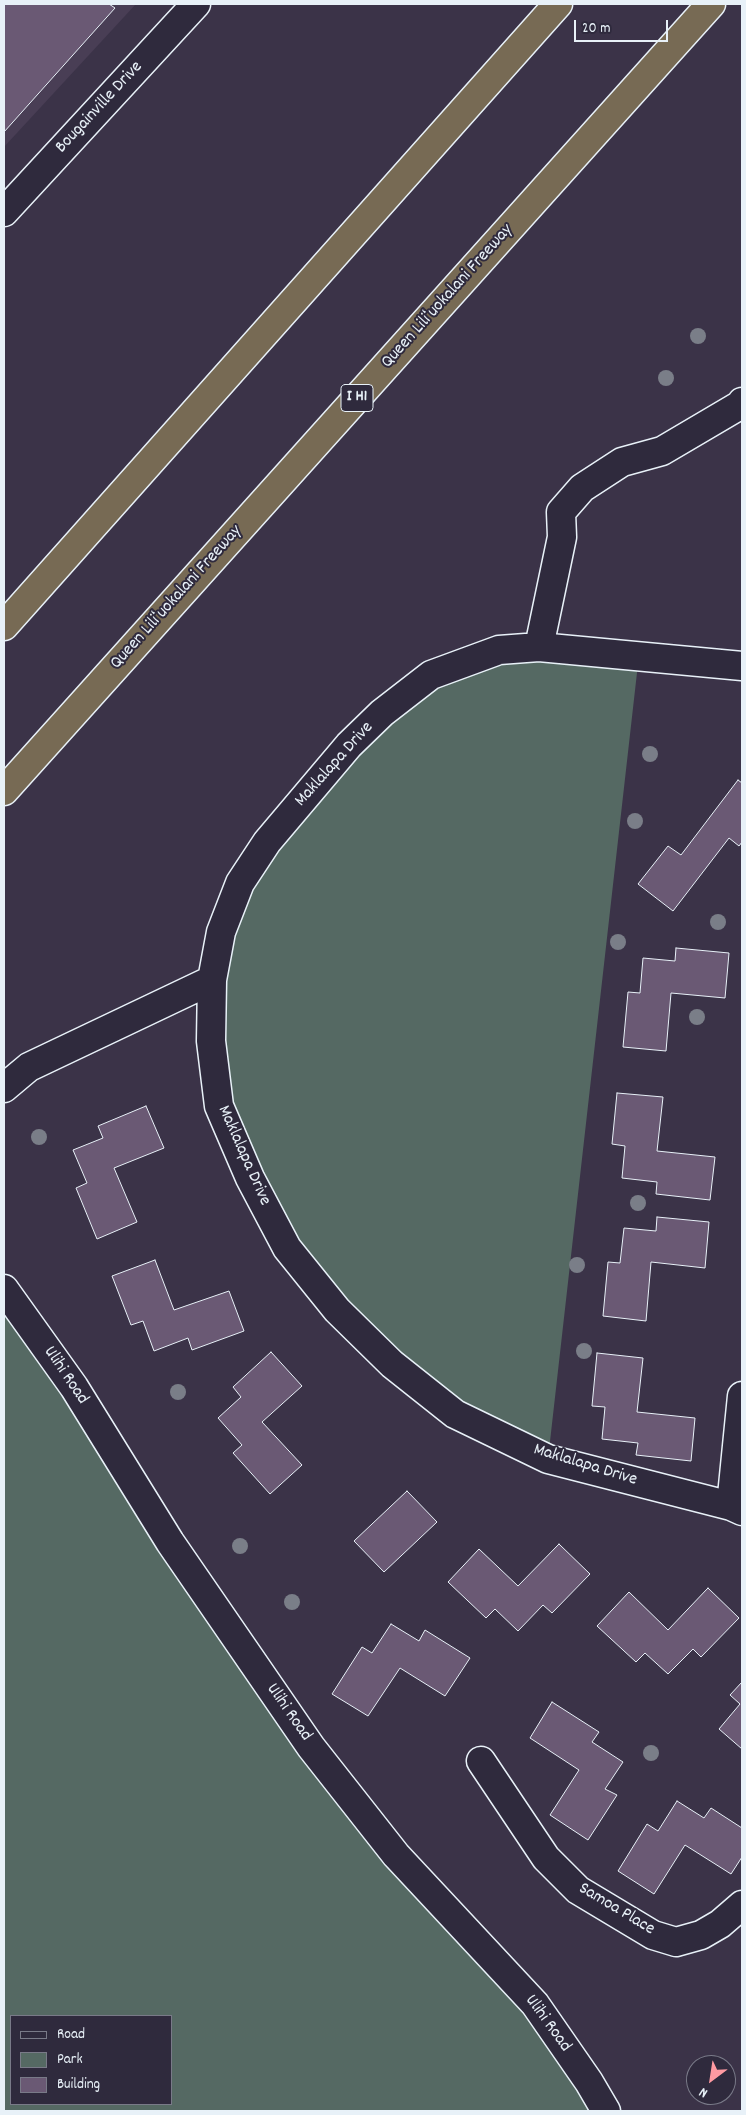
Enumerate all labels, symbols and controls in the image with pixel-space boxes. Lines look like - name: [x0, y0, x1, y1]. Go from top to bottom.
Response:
- scale bar: [576, 10, 670, 42]
- text: 20 m: [582, 18, 610, 40]
- street label: Bougainville Drive: [52, 57, 148, 159]
- street label: Queen Liliʻuokalani Freeway: [378, 220, 518, 374]
- road number: I H1: [341, 384, 373, 412]
- street label: Queen Liliʻuokalani Freeway: [107, 521, 247, 675]
- street label: Maklalapa Drive: [291, 718, 379, 812]
- street label: Maklalapa Drive: [211, 1103, 275, 1209]
- street label: Ulihi Road: [38, 1343, 92, 1409]
- street label: Maklalapa Drive: [531, 1440, 639, 1492]
- street label: Ulihi Road: [260, 1680, 316, 1746]
- street label: Samoa Place: [574, 1879, 658, 1941]
- street label: Ulihi Road: [519, 1991, 575, 2057]
- legend: [10, 2015, 172, 2105]
- text: Road: [57, 2024, 85, 2046]
- text: Park: [57, 2049, 83, 2071]
- north arrow: [686, 2055, 736, 2105]
- text: Building: [57, 2074, 100, 2096]
- text: N: [696, 2082, 712, 2102]

